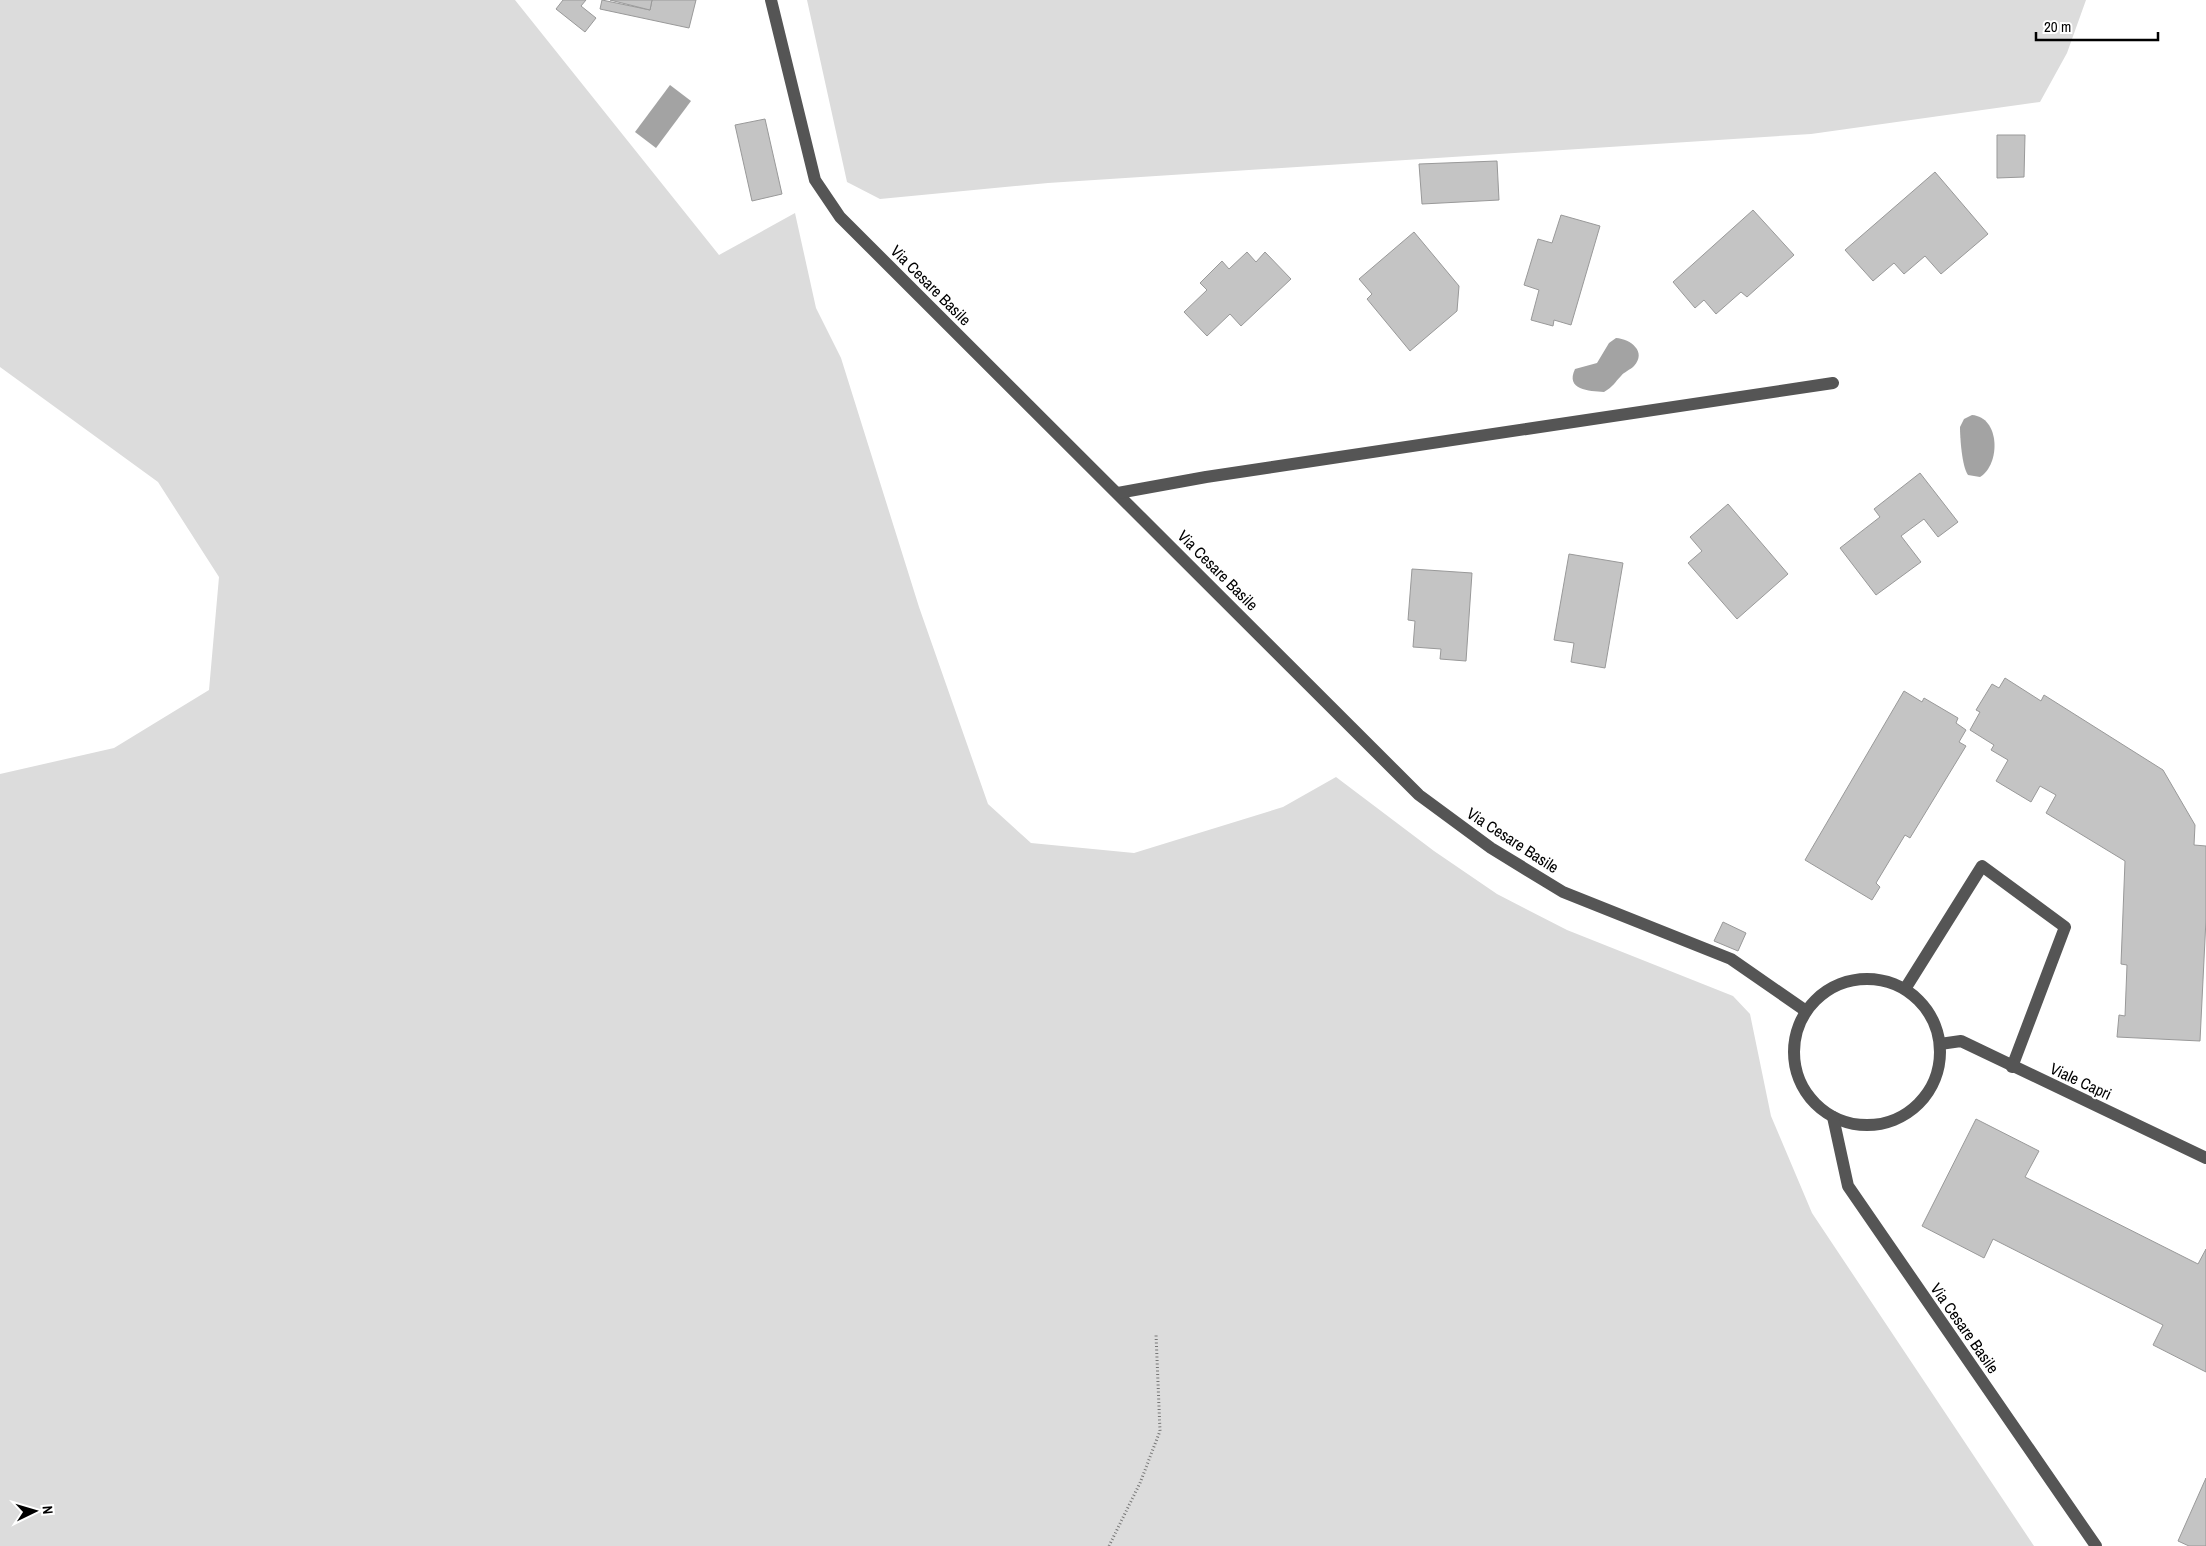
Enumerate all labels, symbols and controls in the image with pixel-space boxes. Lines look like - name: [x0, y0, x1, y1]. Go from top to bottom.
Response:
- scale bar: [2036, 10, 2158, 42]
- text: 20 m: [2044, 16, 2071, 37]
- street label: Via Cesare Basile: [886, 240, 976, 330]
- street label: Via Cesare Basile: [1173, 525, 1263, 615]
- street label: Via Cesare Basile: [1463, 802, 1563, 878]
- street label: Viale Capri: [2047, 1057, 2115, 1105]
- street label: Via Cesare Basile: [1926, 1278, 2004, 1378]
- north arrow: [10, 1486, 60, 1536]
- text: N: [39, 1505, 57, 1515]

